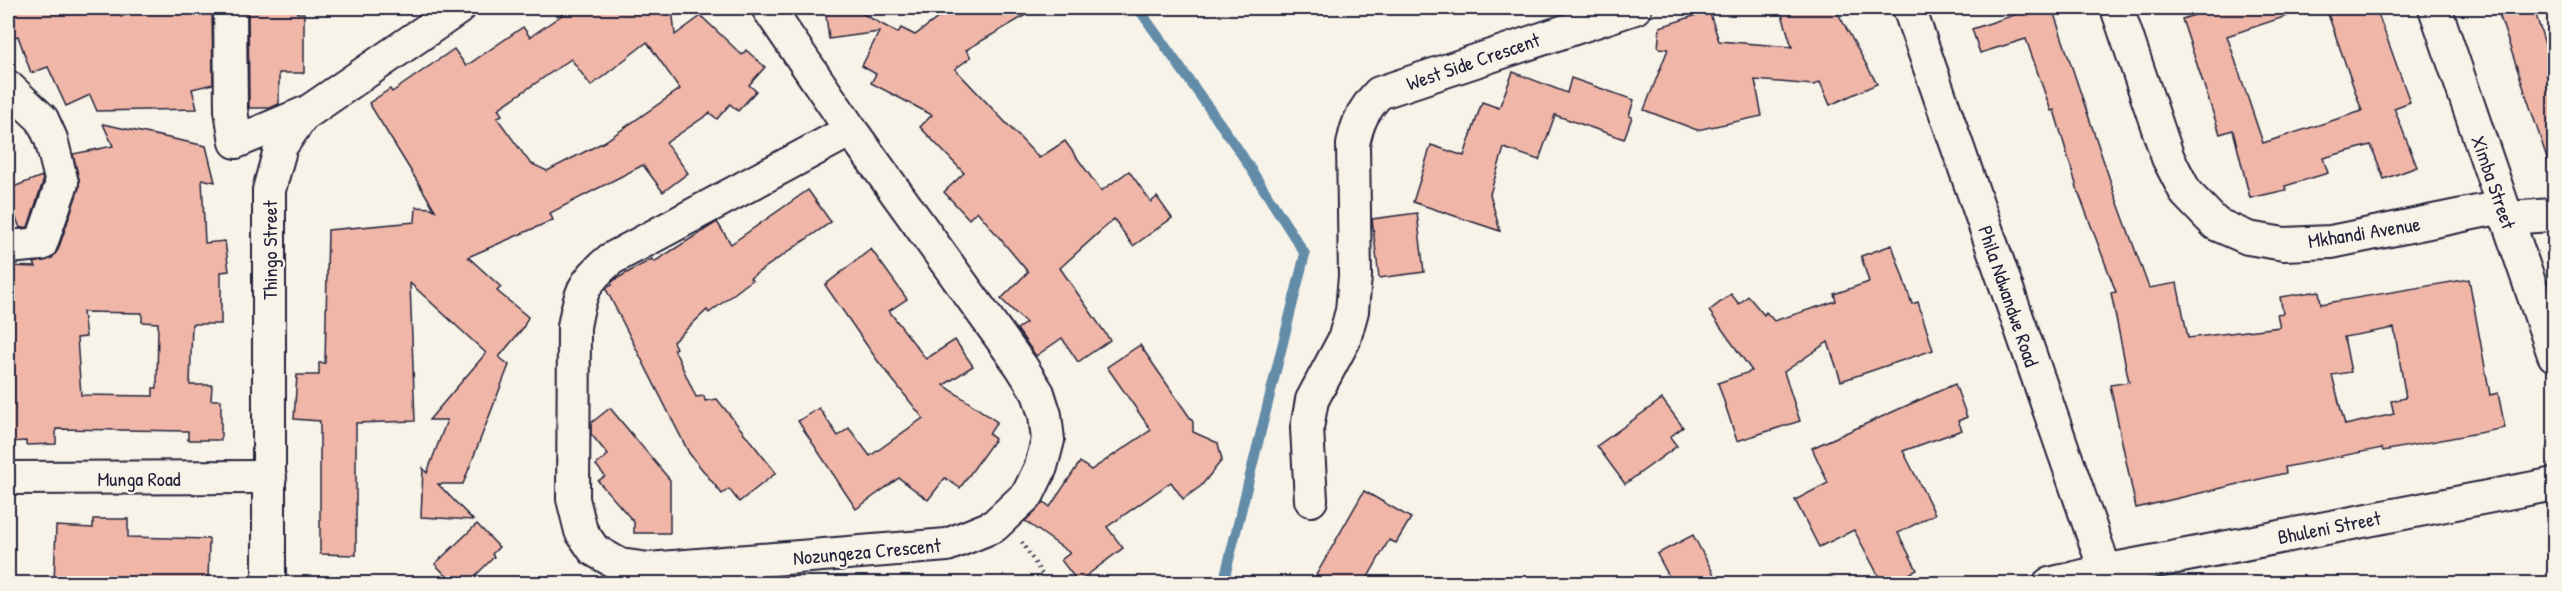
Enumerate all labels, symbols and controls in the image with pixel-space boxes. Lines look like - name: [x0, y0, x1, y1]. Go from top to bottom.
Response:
- street label: West Side Crescent: [1403, 25, 1544, 96]
- street label: Ximba Street: [2465, 132, 2523, 233]
- street label: Thingo Street: [256, 199, 283, 300]
- street label: Mkhandi Avenue: [2306, 210, 2422, 254]
- street label: Phila Ndwandwe Road: [1972, 222, 2046, 370]
- street label: Munga Road: [97, 465, 181, 492]
- street label: Bhuleni Street: [2275, 504, 2384, 550]
- street label: Nozungeza Crescent: [792, 531, 943, 571]

